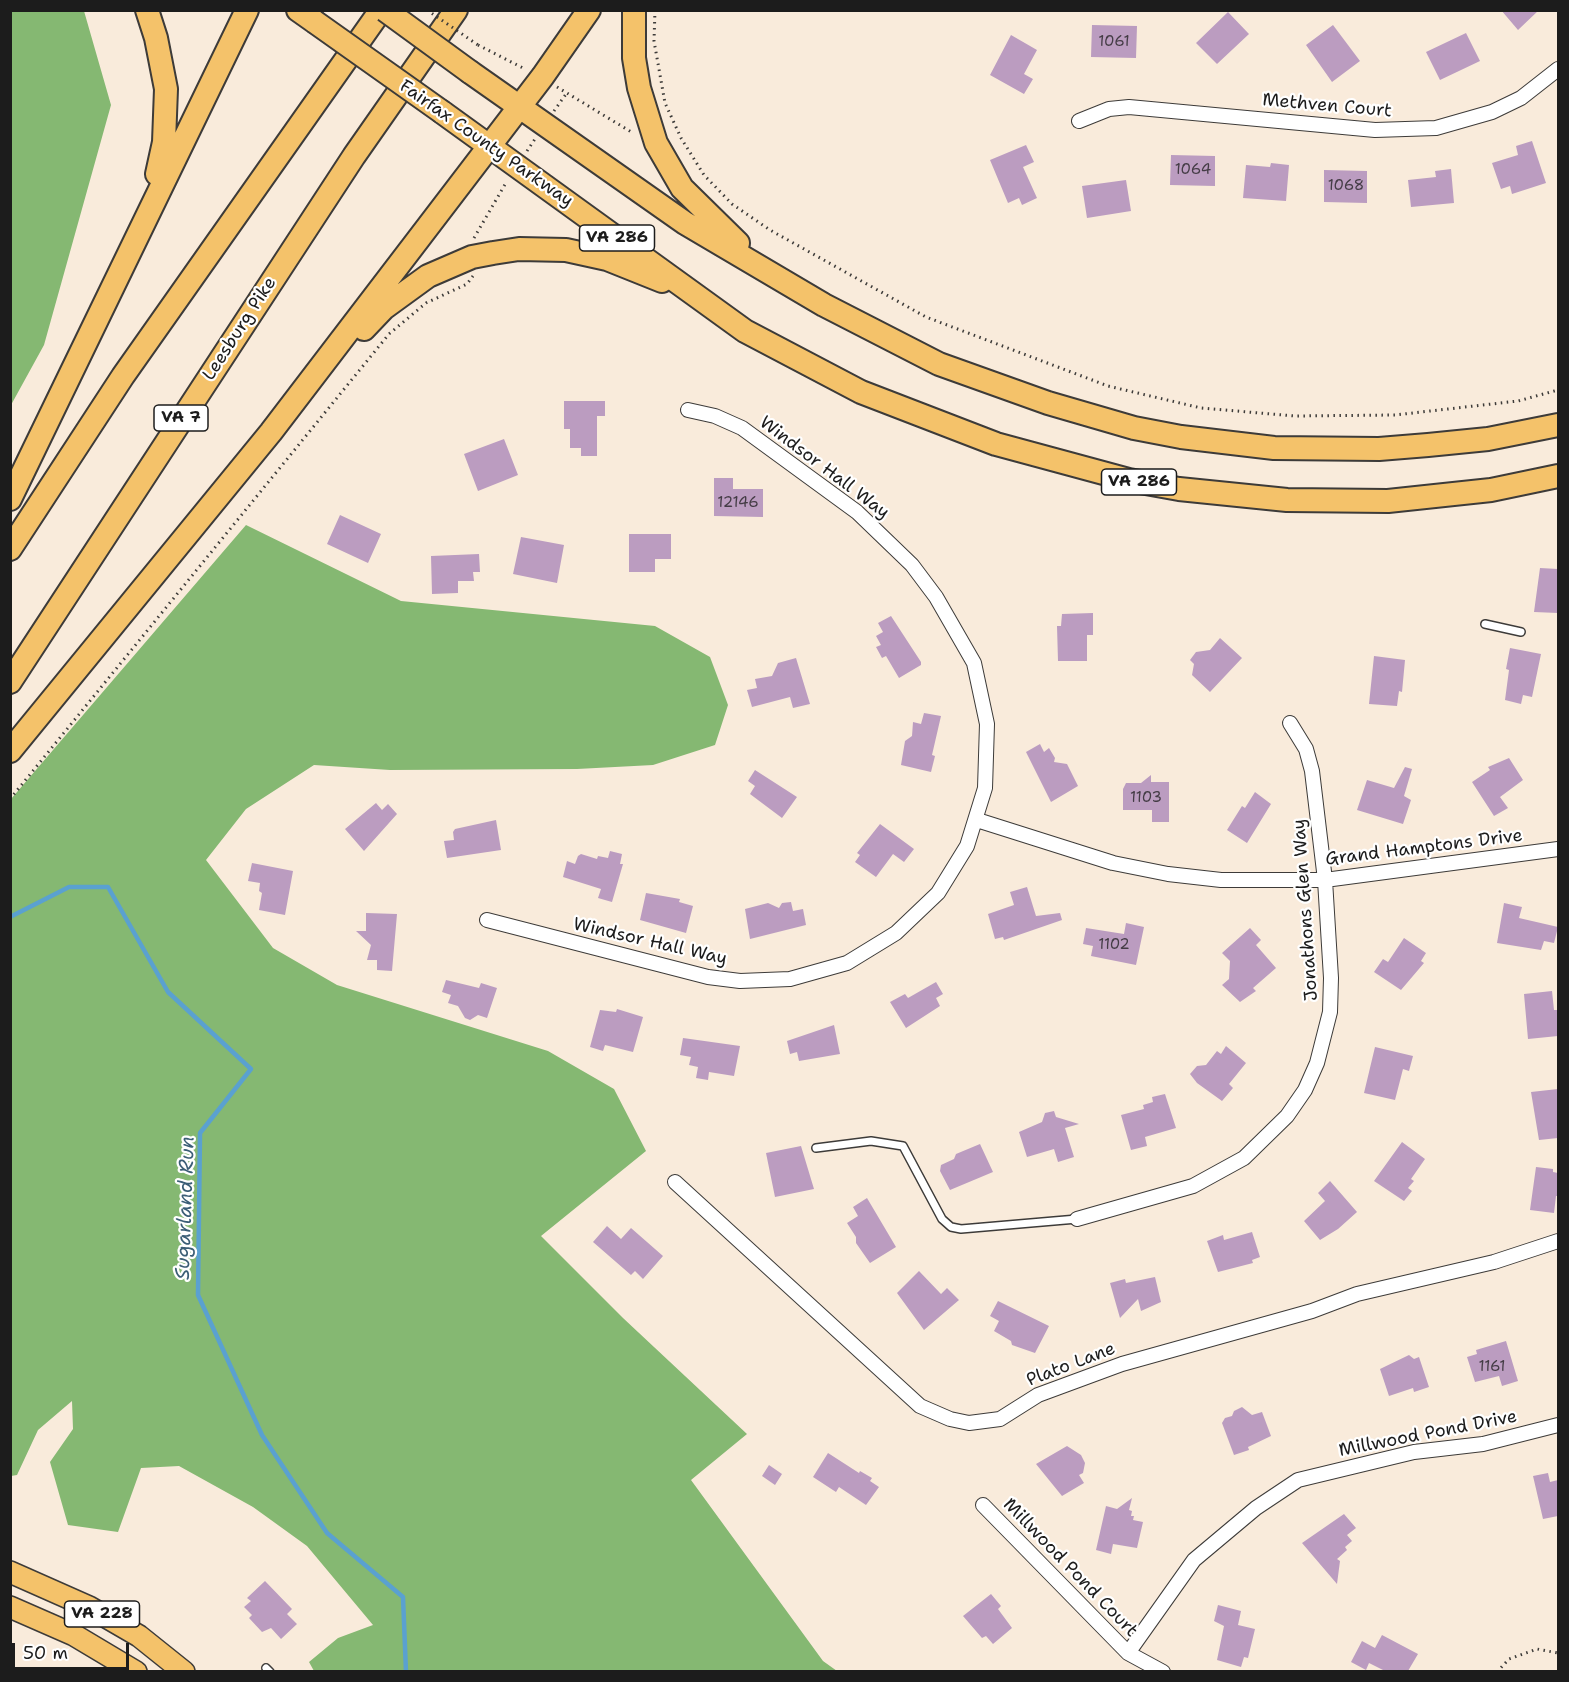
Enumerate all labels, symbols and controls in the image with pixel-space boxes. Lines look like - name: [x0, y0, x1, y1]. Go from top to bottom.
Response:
- house number: 1061: [1098, 33, 1130, 51]
- street label: Fairfax County Parkway: [395, 76, 577, 212]
- street label: Methven Court: [1261, 90, 1393, 122]
- house number: 1064: [1175, 161, 1211, 179]
- house number: 1068: [1328, 177, 1364, 195]
- road number: VA 286: [580, 225, 654, 251]
- street label: Leesburg Pike: [199, 273, 281, 385]
- road number: VA 7: [154, 405, 208, 431]
- street label: Windsor Hall Way: [755, 412, 893, 524]
- road number: VA 286: [1102, 469, 1176, 495]
- house number: 12146: [717, 494, 759, 512]
- house number: 1103: [1130, 789, 1162, 807]
- street label: Jonathons Glen Way: [1289, 818, 1323, 1002]
- street label: Grand Hamptons Drive: [1324, 825, 1524, 871]
- street label: Windsor Hall Way: [571, 914, 729, 970]
- house number: 1102: [1098, 936, 1130, 954]
- water label: Sugarland Run: [171, 1136, 201, 1280]
- street label: Plato Lane: [1024, 1338, 1118, 1392]
- house number: 1161: [1478, 1358, 1506, 1376]
- street label: Millwood Pond Drive: [1337, 1406, 1519, 1462]
- street label: Millwood Pond Court: [998, 1494, 1142, 1642]
- road number: VA 228: [64, 1601, 140, 1627]
- scale bar: [15, 1631, 132, 1669]
- text: 50 m: [23, 1641, 68, 1665]

